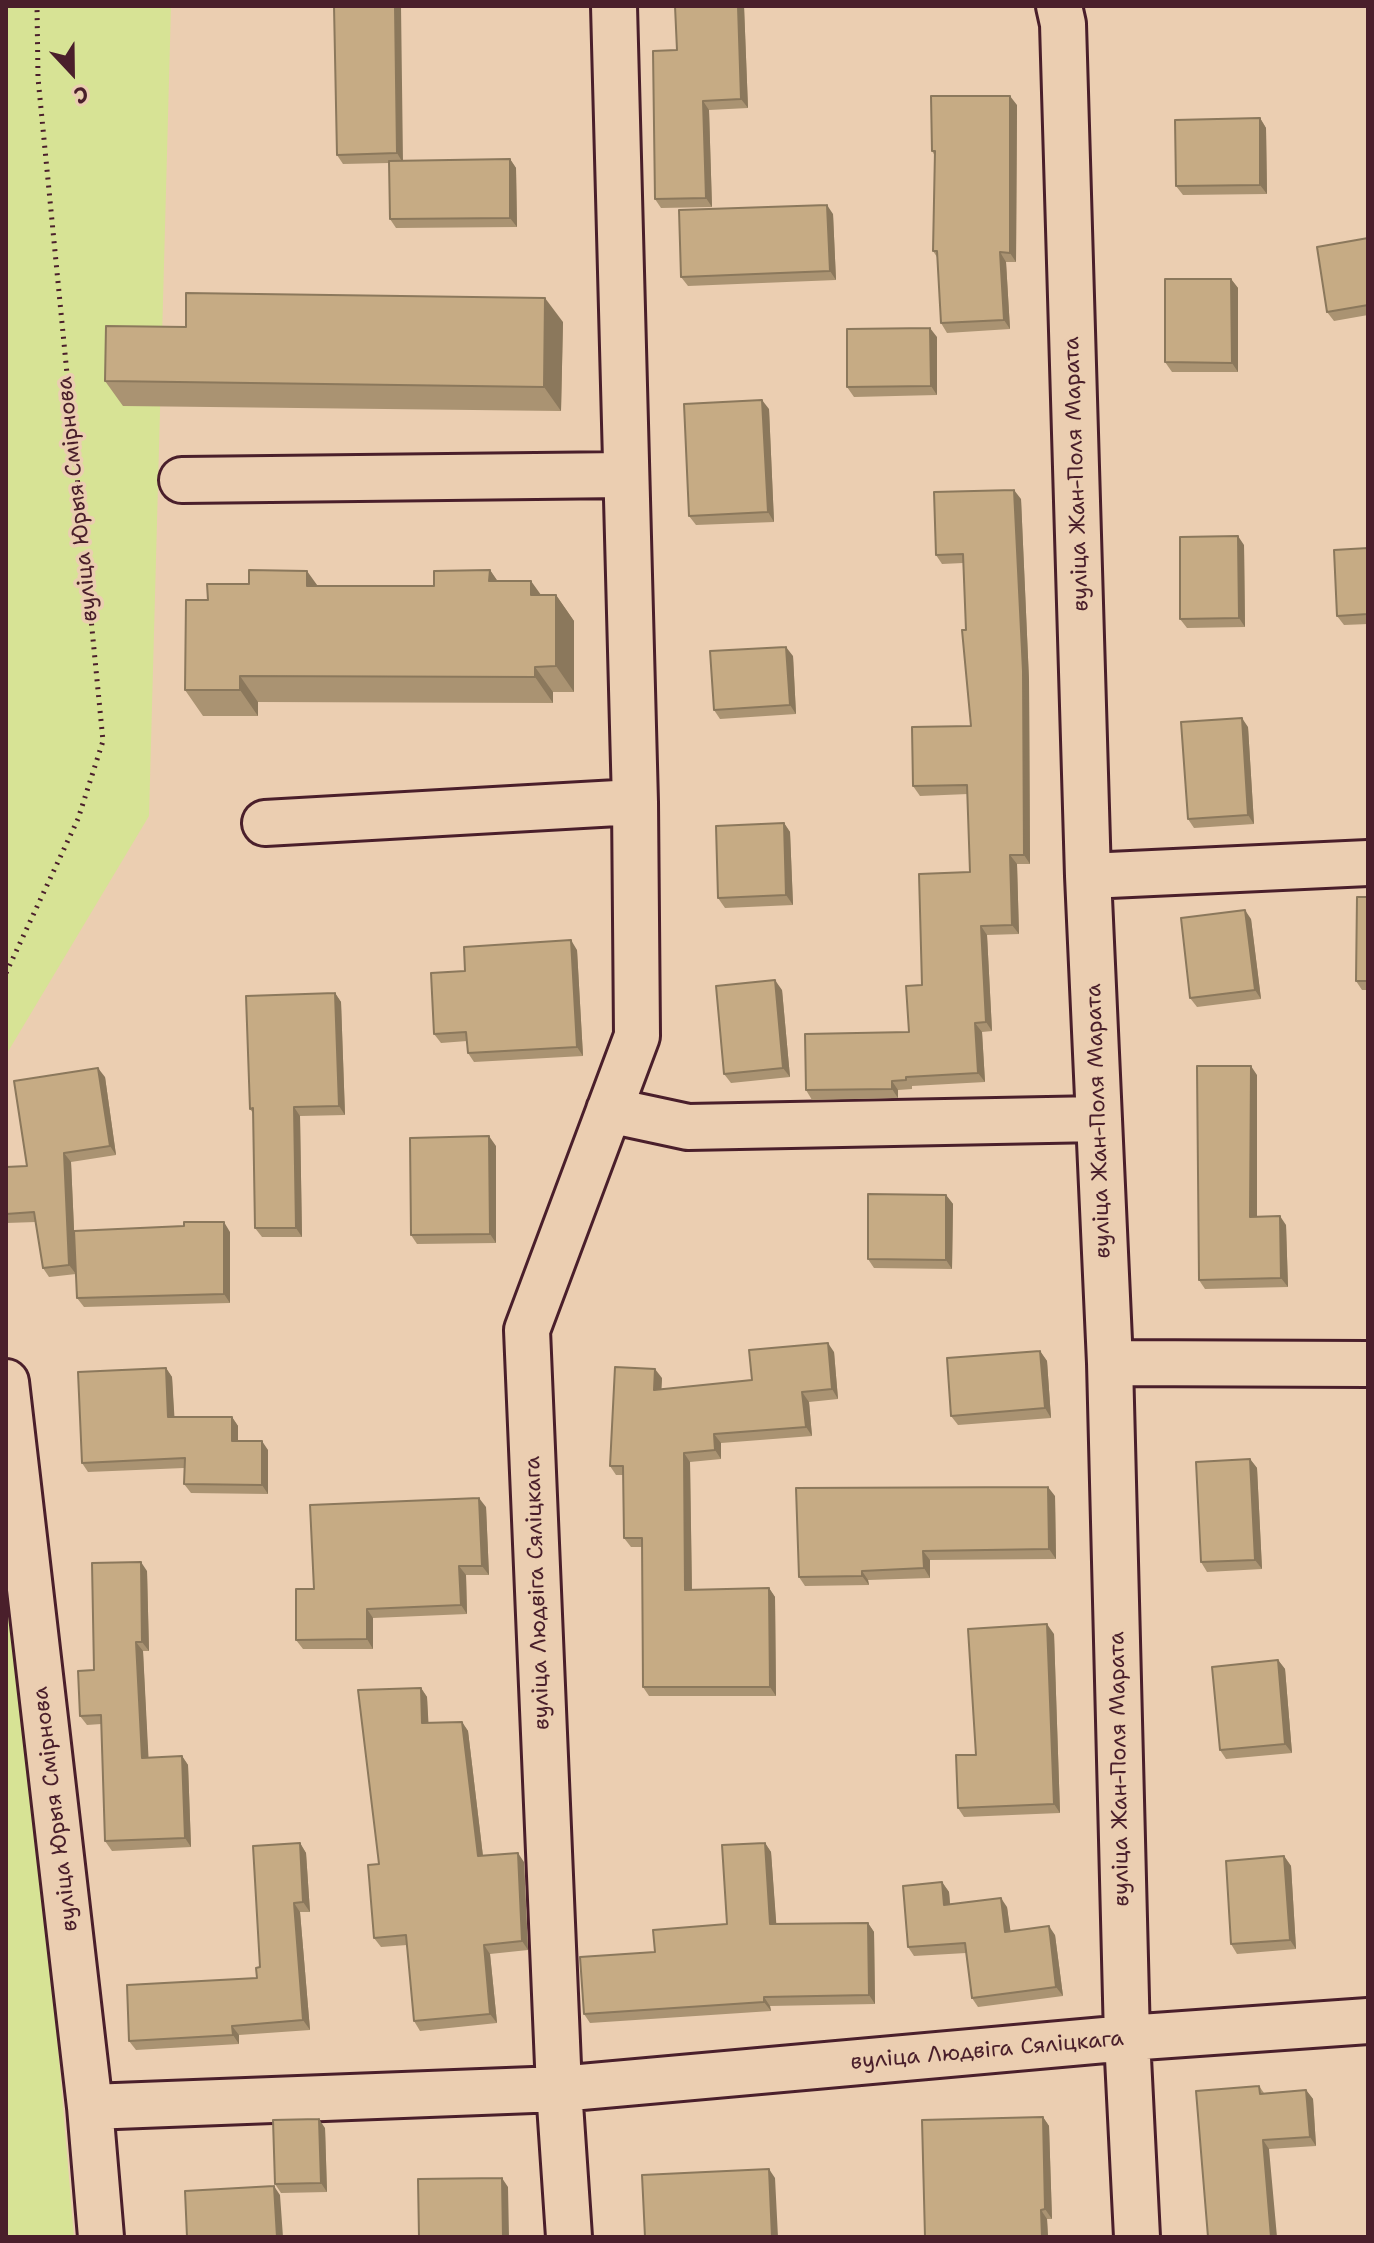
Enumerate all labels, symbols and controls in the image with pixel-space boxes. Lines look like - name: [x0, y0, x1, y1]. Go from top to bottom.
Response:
- north arrow: [32, 32, 112, 112]
- text: С: [69, 79, 93, 111]
- street label: вуліца Жан-Поля Марата: [1059, 336, 1095, 612]
- street label: вуліца Юрыя Смірнова: [52, 375, 104, 623]
- street label: вуліца Жан-Поля Марата: [1081, 983, 1117, 1259]
- street label: вуліца Людвіга Сяліцкага: [520, 1456, 556, 1730]
- street label: вуліца Жан-Поля Марата: [1104, 1631, 1136, 1907]
- street label: вуліца Юрыя Смірнова: [28, 1685, 84, 1933]
- street label: вуліца Людвіга Сяліцкага: [849, 2026, 1125, 2076]

